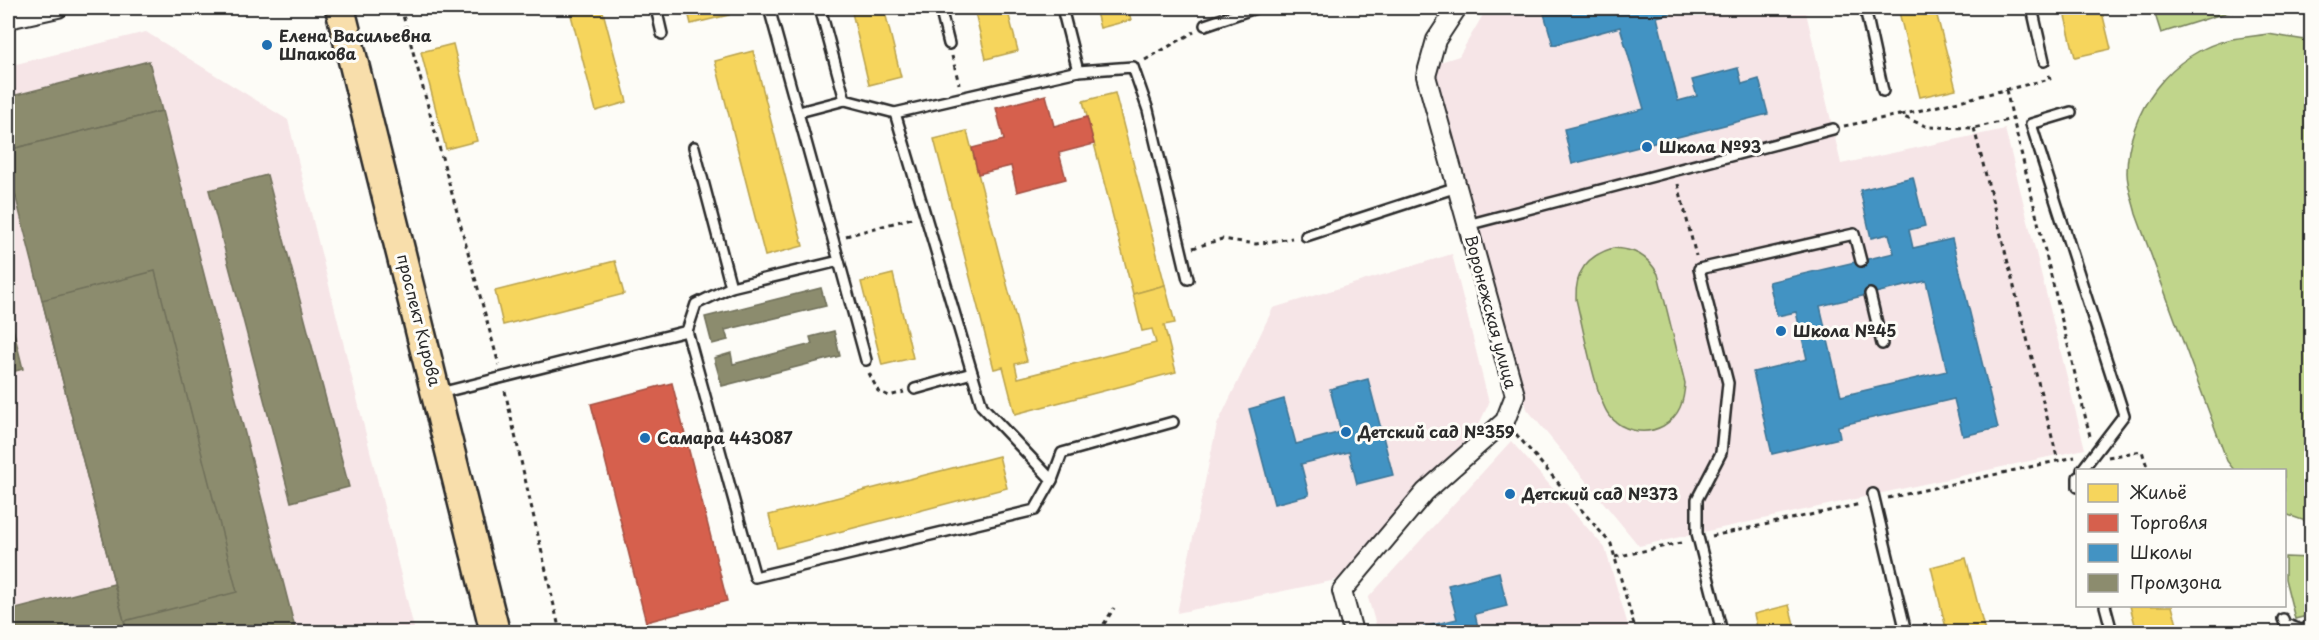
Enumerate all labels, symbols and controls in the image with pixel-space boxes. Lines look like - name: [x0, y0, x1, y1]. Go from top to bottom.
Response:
- place label: Елена Васильевна Шпакова: [279, 23, 432, 65]
- marker: Елена Васильевна Шпакова: [260, 38, 274, 52]
- place label: Школа №93: [1659, 134, 1761, 158]
- marker: Школа №93: [1640, 140, 1654, 154]
- street label: Воронежская улица: [1460, 232, 1524, 391]
- street label: проспект Кирова: [392, 251, 448, 388]
- place label: Школа №45: [1793, 318, 1896, 342]
- marker: Школа №45: [1774, 324, 1788, 338]
- place label: Детский сад №359: [1357, 419, 1515, 443]
- place label: Самара 443087: [657, 425, 793, 449]
- marker: Детский сад №359: [1339, 425, 1353, 439]
- marker: Самара 443087: [638, 431, 652, 445]
- legend: [2076, 469, 2286, 607]
- text: Жильё: [2129, 478, 2187, 505]
- place label: Детский сад №373: [1521, 481, 1678, 505]
- marker: Детский сад №373: [1503, 487, 1517, 501]
- text: Торговля: [2130, 508, 2208, 535]
- text: Школы: [2130, 538, 2193, 565]
- text: Промзона: [2130, 568, 2222, 595]

